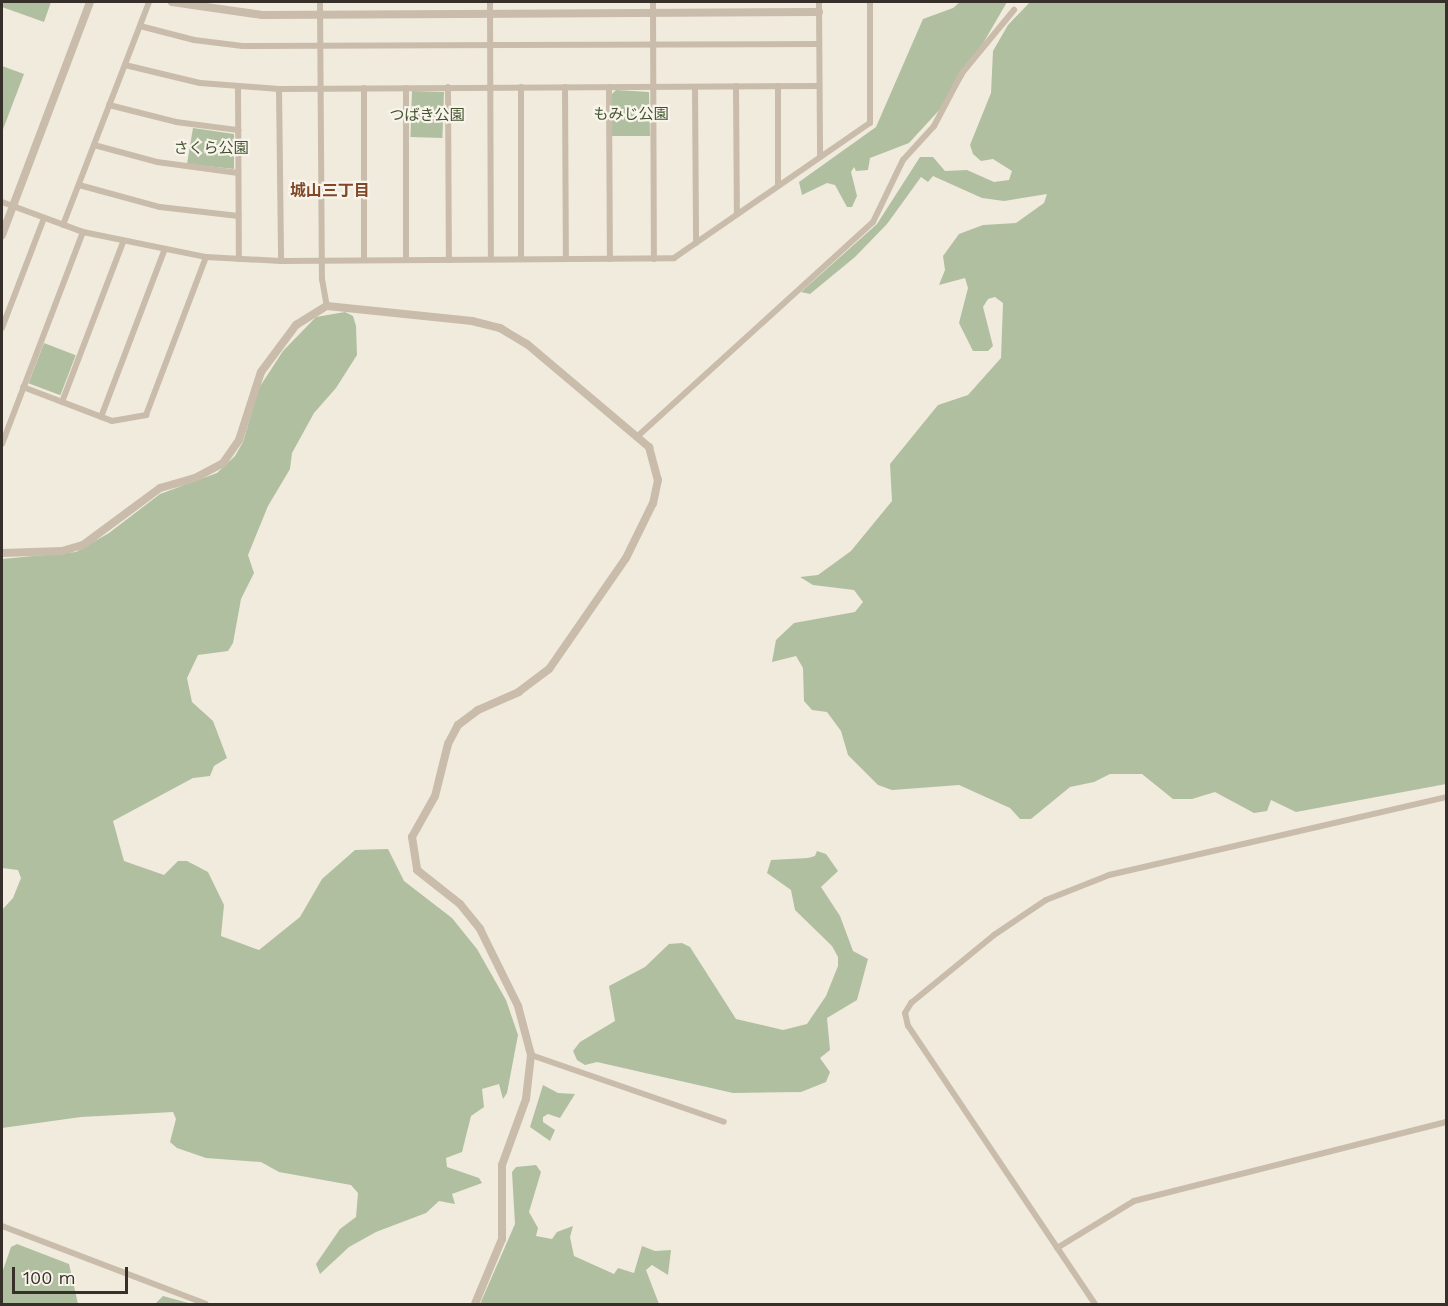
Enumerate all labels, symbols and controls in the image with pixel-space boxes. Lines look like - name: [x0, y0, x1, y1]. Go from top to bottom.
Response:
- park label: もみじ公園: [594, 106, 668, 124]
- park label: つばき公園: [390, 107, 464, 125]
- park label: さくら公園: [174, 140, 248, 158]
- district label: 城山三丁目: [290, 181, 370, 201]
- scale bar: [15, 1255, 130, 1293]
- text: 100 m: [23, 1267, 76, 1288]

